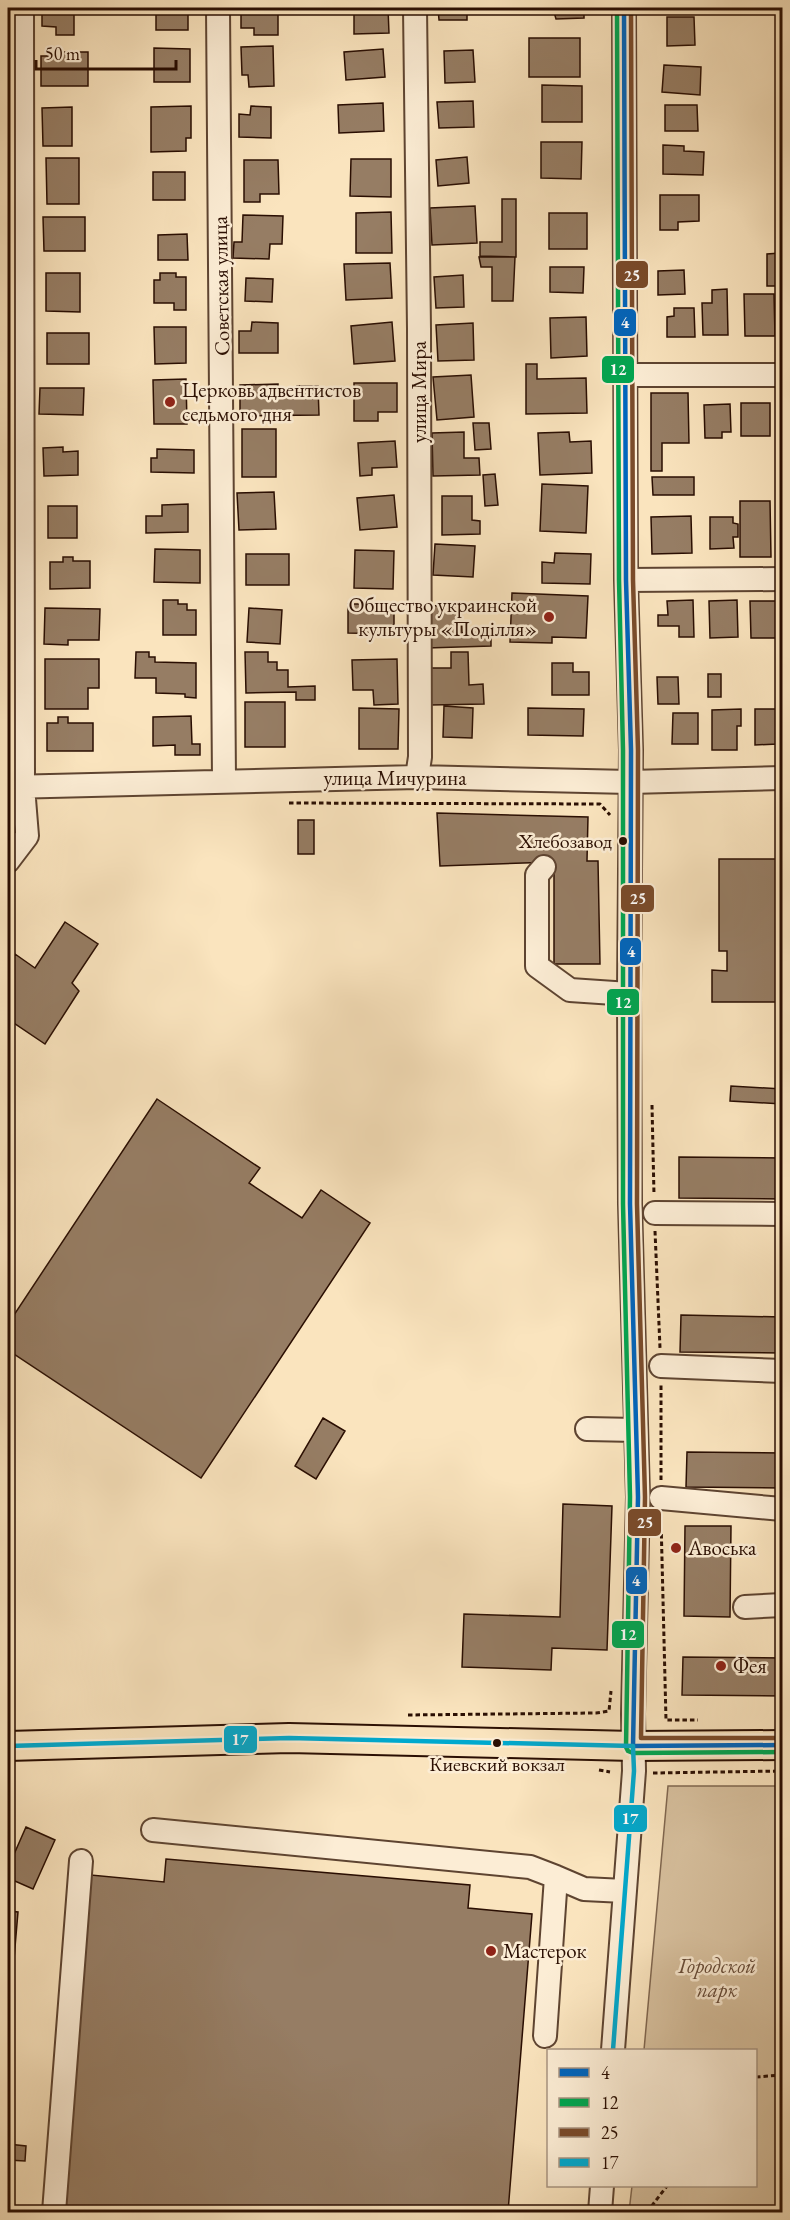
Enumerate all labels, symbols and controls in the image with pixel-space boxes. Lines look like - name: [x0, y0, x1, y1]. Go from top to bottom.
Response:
- scale bar: [36, 33, 176, 71]
- text: 50 m: [45, 42, 80, 65]
- street label: Советская улица: [206, 215, 235, 356]
- line badge: 25: [615, 260, 649, 289]
- text: 25: [624, 265, 640, 286]
- line badge: 4: [613, 308, 637, 337]
- text: 4: [621, 312, 630, 333]
- street label: улица Мира: [405, 340, 432, 443]
- line badge: 12: [601, 355, 635, 384]
- text: 12: [610, 359, 627, 380]
- place label: Церковь адвентистов седьмого дня: [182, 376, 361, 427]
- marker: Церковь адвентистов седьмого дня: [163, 395, 177, 409]
- place label: Общество украинской культуры «Поділля»: [348, 591, 537, 642]
- marker: Общество украинской культуры «Поділля»: [542, 610, 556, 624]
- street label: улица Мичурина: [323, 764, 467, 791]
- place label: Хлебозавод: [518, 828, 612, 854]
- marker: Хлебозавод: [617, 835, 629, 847]
- line badge: 25: [620, 884, 655, 913]
- text: 25: [630, 888, 646, 909]
- line badge: 4: [619, 937, 642, 966]
- text: 4: [627, 941, 636, 962]
- line badge: 12: [606, 988, 640, 1016]
- text: 12: [615, 992, 632, 1013]
- line badge: 25: [627, 1508, 662, 1537]
- text: 25: [637, 1512, 653, 1533]
- place label: Авоська: [687, 1534, 757, 1561]
- marker: Авоська: [669, 1541, 683, 1555]
- line badge: 4: [625, 1566, 648, 1595]
- text: 4: [632, 1570, 641, 1591]
- line badge: 12: [611, 1620, 645, 1649]
- text: 12: [620, 1624, 637, 1645]
- place label: Фея: [733, 1652, 767, 1679]
- marker: Фея: [714, 1659, 728, 1673]
- line badge: 17: [223, 1725, 258, 1754]
- text: 17: [232, 1729, 249, 1750]
- marker: Киевский вокзал: [491, 1737, 503, 1749]
- place label: Киевский вокзал: [429, 1751, 565, 1777]
- line badge: 17: [613, 1804, 648, 1833]
- text: 17: [622, 1808, 639, 1829]
- place label: Мастерок: [503, 1937, 587, 1964]
- marker: Мастерок: [484, 1944, 498, 1958]
- park label: Городской парк: [677, 1952, 756, 2003]
- legend: [547, 2049, 757, 2187]
- text: 4: [601, 2061, 610, 2084]
- text: 12: [601, 2091, 619, 2114]
- text: 25: [601, 2121, 618, 2144]
- text: 17: [601, 2151, 619, 2174]

